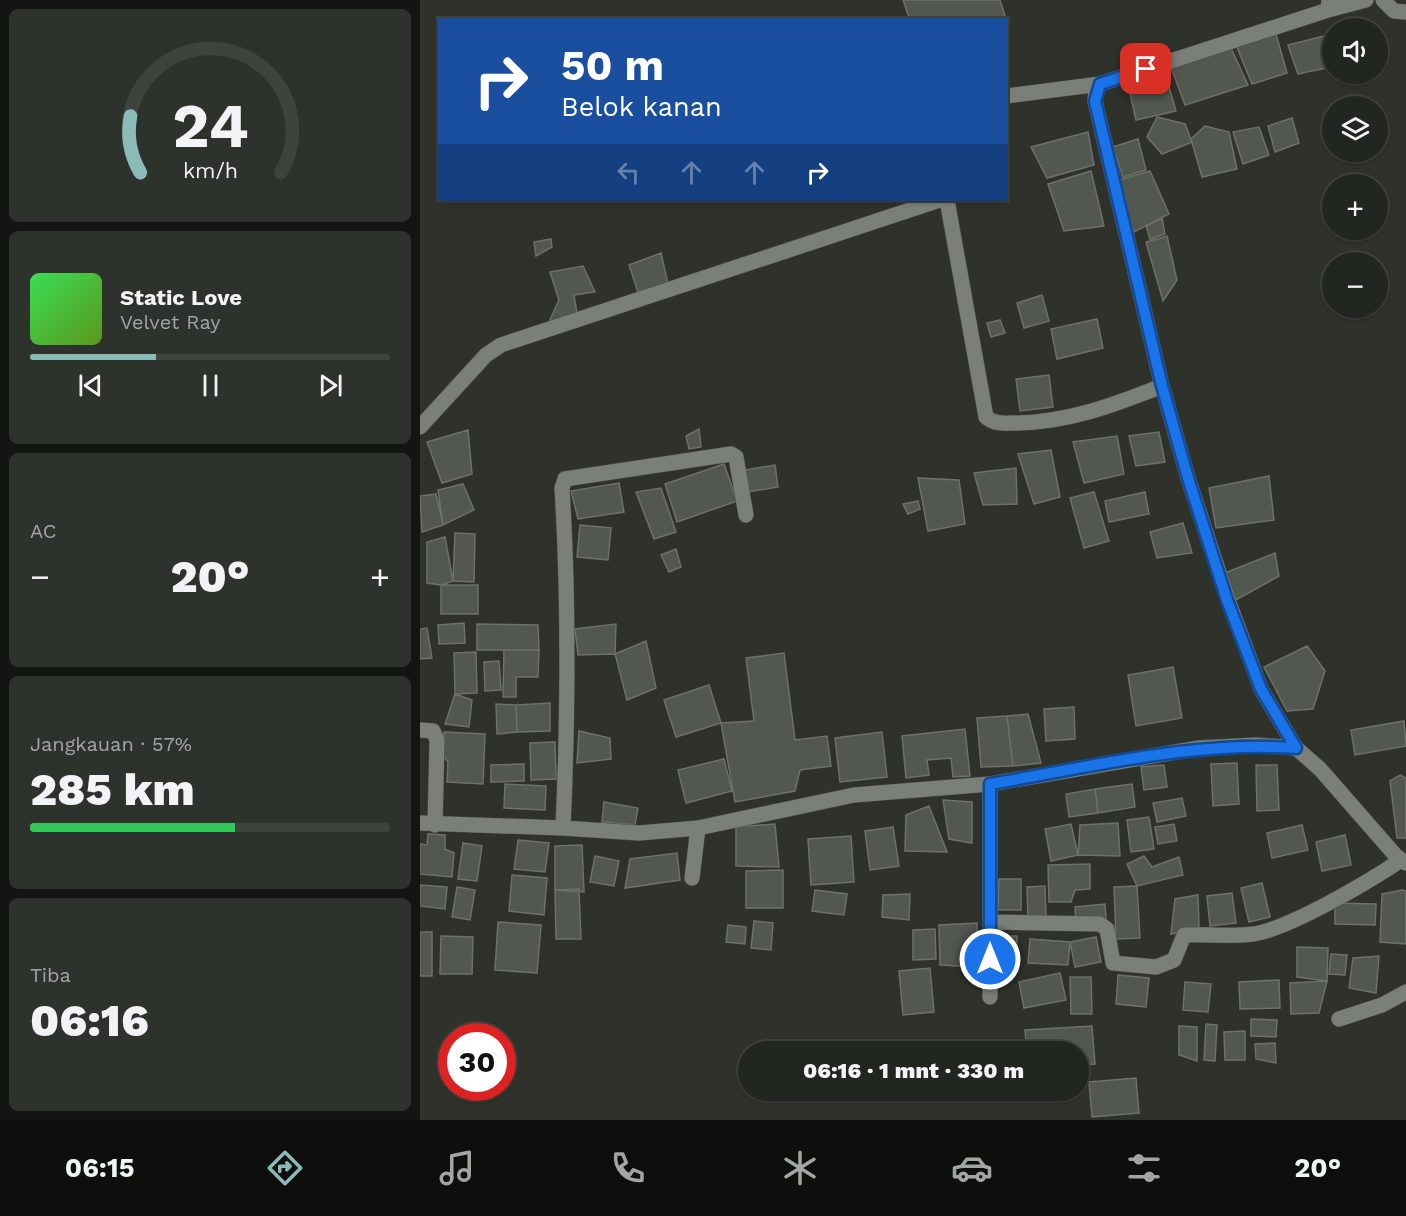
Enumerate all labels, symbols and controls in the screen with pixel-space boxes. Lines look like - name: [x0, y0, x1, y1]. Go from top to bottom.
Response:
- map controls: [1322, 18, 1388, 318]
- button: sound: [1322, 18, 1388, 84]
- text: 50 m: [561, 41, 664, 90]
- icon: right: [462, 42, 540, 120]
- pin: [1120, 43, 1171, 94]
- icon: arrive: [1129, 52, 1162, 85]
- text: 24: [172, 89, 248, 162]
- text: Belok kanan: [561, 91, 722, 123]
- button: layers: [1322, 96, 1388, 162]
- icon: left: [612, 156, 645, 189]
- icon: ahead: [675, 156, 708, 189]
- icon: ahead: [738, 156, 771, 189]
- icon: right: [801, 156, 834, 189]
- text: km/h: [182, 158, 238, 183]
- button: +: [1322, 174, 1388, 240]
- button: −: [1322, 252, 1388, 318]
- text: Static Love: [120, 285, 242, 310]
- text: Velvet Ray: [120, 310, 221, 334]
- icon: previous: [74, 369, 107, 402]
- icon: pause: [194, 369, 227, 402]
- icon: next: [314, 369, 347, 402]
- text: AC: [30, 519, 56, 543]
- text: 20°: [170, 550, 250, 603]
- text: −: [30, 557, 50, 596]
- text: +: [370, 557, 390, 596]
- text: Jangkauan · 57%: [30, 732, 192, 756]
- text: 285 km: [30, 763, 195, 816]
- position arrow: [958, 927, 1022, 991]
- text: Tiba: [30, 963, 71, 987]
- text: 06:16: [30, 994, 149, 1047]
- speed limit sign: 30: [438, 1023, 516, 1101]
- text: 06:16 · 1 mnt · 330 m: [803, 1058, 1024, 1083]
- icon: directions: [264, 1147, 306, 1189]
- icon: music: [436, 1147, 478, 1189]
- icon: phone: [607, 1147, 649, 1189]
- icon: climate: [779, 1147, 821, 1189]
- icon: car: [951, 1147, 993, 1189]
- icon: filters: [1123, 1147, 1165, 1189]
- text: 06:15: [65, 1152, 134, 1184]
- text: 20°: [1294, 1152, 1341, 1184]

